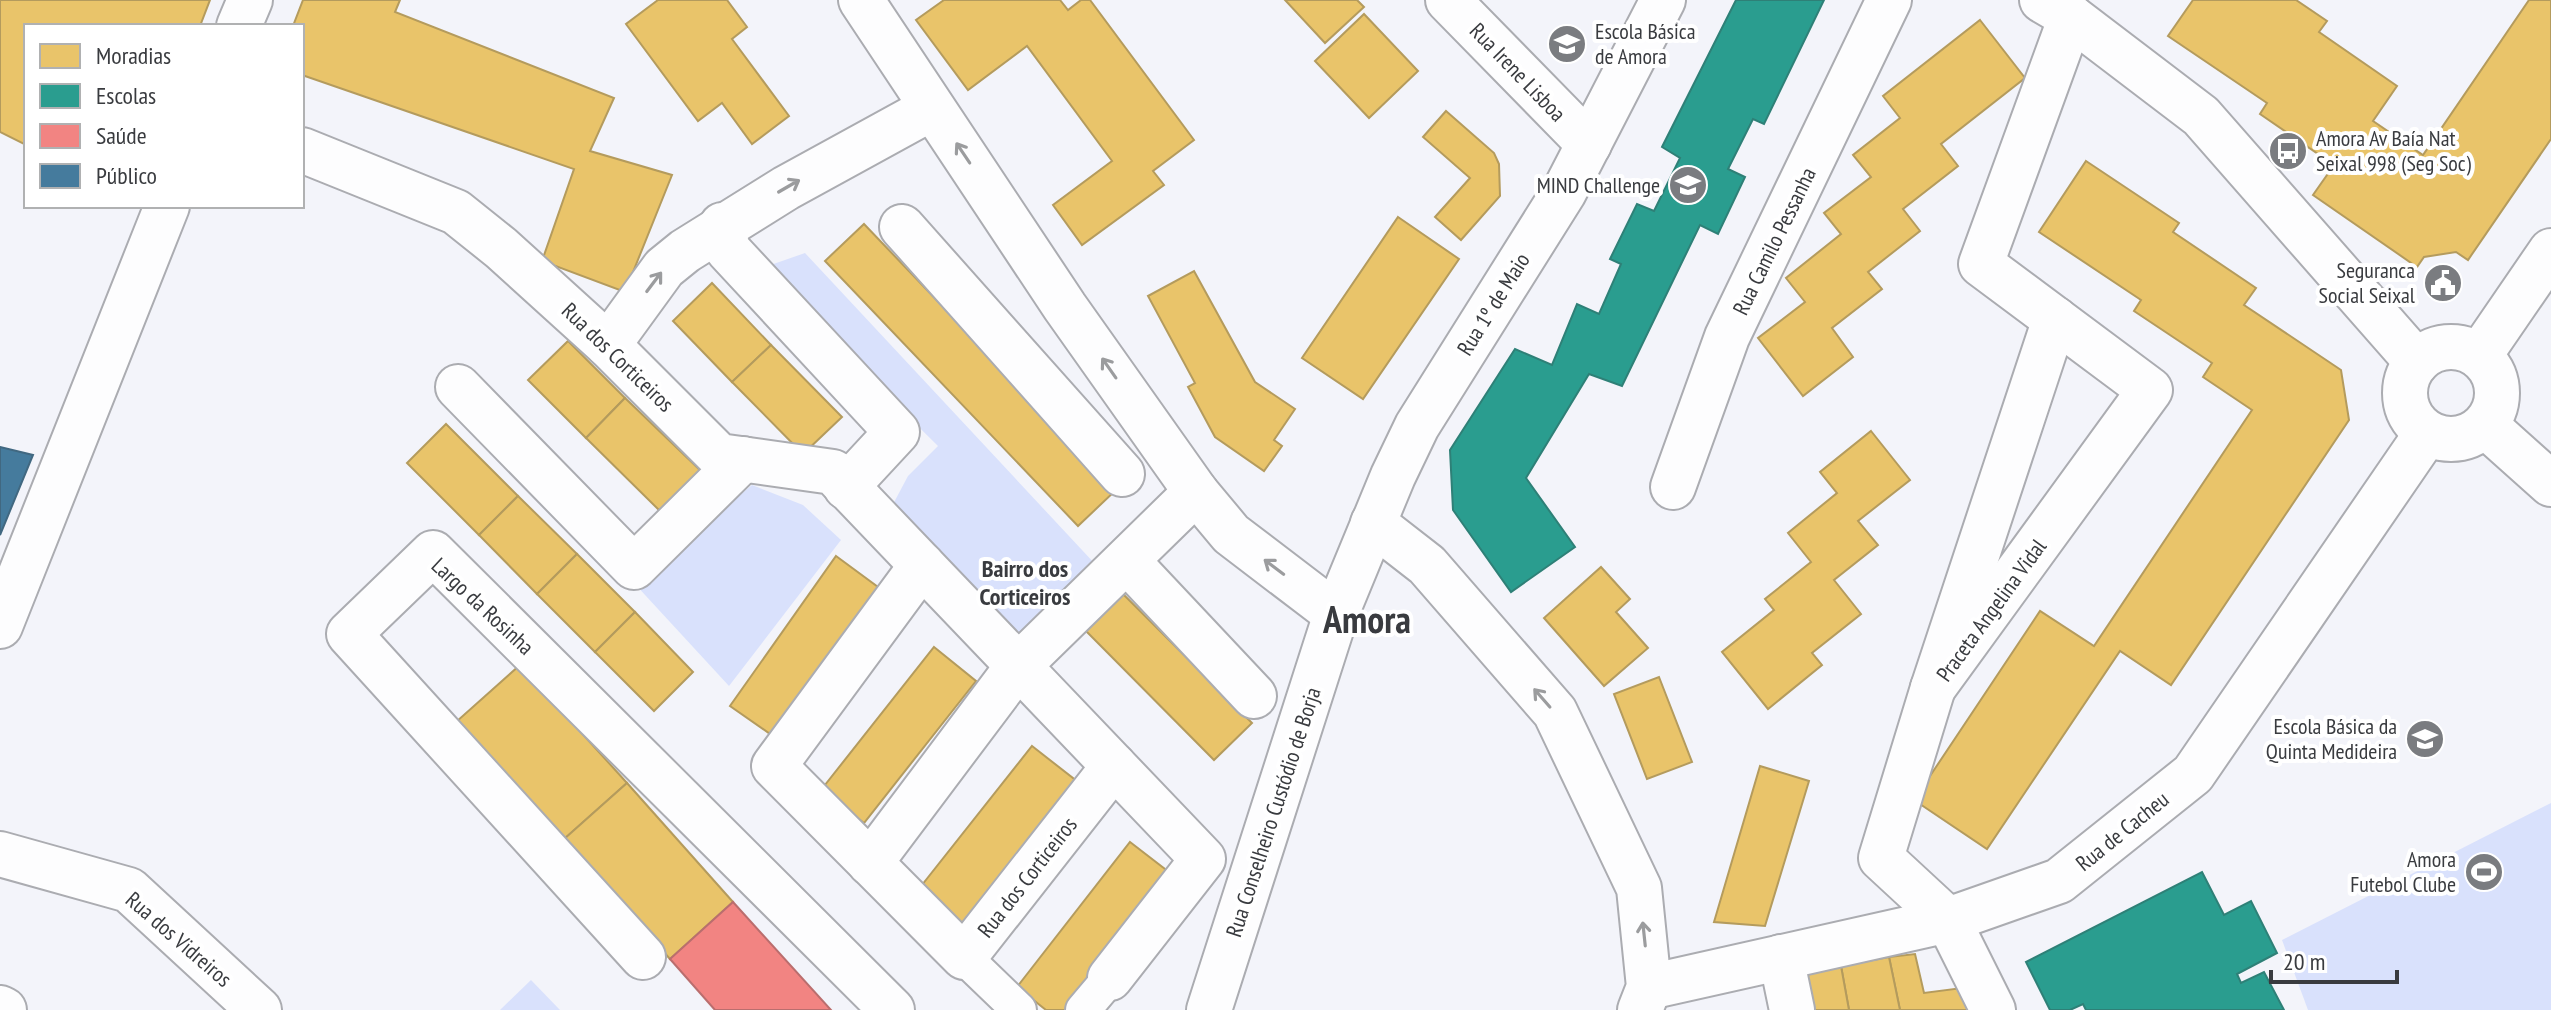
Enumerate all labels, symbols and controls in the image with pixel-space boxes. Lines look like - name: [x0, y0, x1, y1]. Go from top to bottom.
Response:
- street label: Rua Irene Lisboa: [1464, 17, 1572, 127]
- place label: Escola Básica de Amora: [1595, 17, 1695, 70]
- school or university icon: Escola Básica de Amora: [1546, 23, 1588, 65]
- legend: [24, 24, 304, 208]
- text: Moradias: [96, 40, 171, 71]
- text: Escolas: [96, 80, 156, 111]
- text: Saúde: [96, 120, 147, 151]
- place label: Amora Av Baía Nat Seixal 998 (Seg Soc): [2316, 124, 2472, 177]
- bus stop icon: Amora Av Baía Nat Seixal 998 (Seg Soc): [2267, 130, 2309, 172]
- one-way arrow: [954, 142, 970, 165]
- text: Público: [96, 160, 157, 191]
- street label: Rua Camilo Pessanha: [1726, 163, 1822, 319]
- school or university icon: MIND Challenge: [1667, 164, 1709, 206]
- place label: MIND Challenge: [1537, 171, 1660, 199]
- one-way arrow: [777, 178, 801, 193]
- street label: Rua 1º de Maio: [1450, 248, 1536, 360]
- place label: Seguranca Social Seixal: [2319, 256, 2416, 309]
- public building icon: Seguranca Social Seixal: [2422, 262, 2464, 304]
- one-way arrow: [645, 272, 662, 293]
- street label: Rua dos Corticeiros: [556, 296, 680, 418]
- one-way arrow: [1101, 358, 1117, 380]
- street label: Praceta Angelina Vidal: [1930, 533, 2053, 687]
- street label: Largo da Rosinha: [426, 551, 540, 661]
- district label: Bairro dos Corticeiros: [980, 553, 1070, 612]
- one-way arrow: [1264, 558, 1285, 575]
- district label: Amora: [1322, 594, 1411, 643]
- street label: Rua Conselheiro Custódio de Borja: [1219, 684, 1327, 940]
- one-way arrow: [1534, 689, 1552, 709]
- place label: Escola Básica da Quinta Medideira: [2266, 712, 2397, 765]
- school or university icon: Escola Básica da Quinta Medideira: [2404, 718, 2446, 760]
- street label: Rua de Cacheu: [2070, 785, 2174, 877]
- street label: Rua dos Corticeiros: [971, 811, 1083, 943]
- place label: Amora Futebol Clube: [2350, 845, 2456, 898]
- sports icon: Amora Futebol Clube: [2463, 851, 2505, 893]
- street label: Rua dos Vidreiros: [120, 885, 238, 993]
- one-way arrow: [1636, 921, 1651, 948]
- scale bar: [2271, 934, 2397, 984]
- text: 20 m: [2283, 946, 2325, 977]

